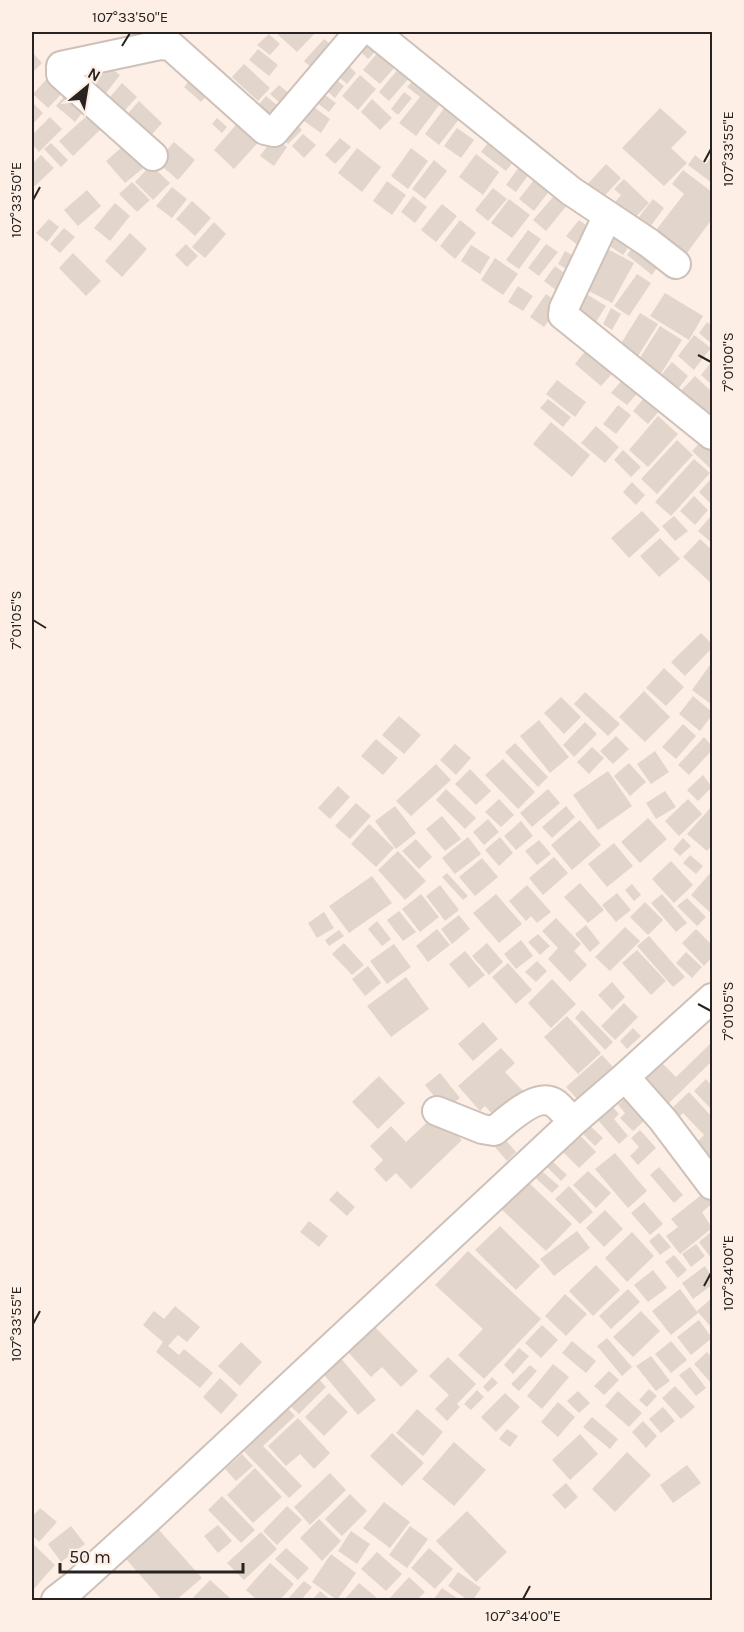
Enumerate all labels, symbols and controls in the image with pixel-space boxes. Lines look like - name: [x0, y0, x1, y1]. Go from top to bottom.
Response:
- text: 107°33'50"E: [92, 8, 168, 26]
- north arrow: [57, 57, 117, 117]
- text: N: [85, 63, 104, 86]
- text: 107°33'55"E: [719, 111, 737, 187]
- text: 107°33'50"E: [7, 162, 25, 238]
- text: 7°01'00"S: [719, 332, 737, 392]
- text: 7°01'05"S: [7, 590, 25, 650]
- text: 7°01'05"S: [719, 981, 737, 1041]
- text: 107°34'00"E: [719, 1235, 737, 1311]
- text: 107°33'55"E: [7, 1286, 25, 1362]
- scale bar: [60, 1536, 243, 1574]
- text: 50 m: [69, 1546, 111, 1568]
- text: 107°34'00"E: [485, 1607, 561, 1625]

